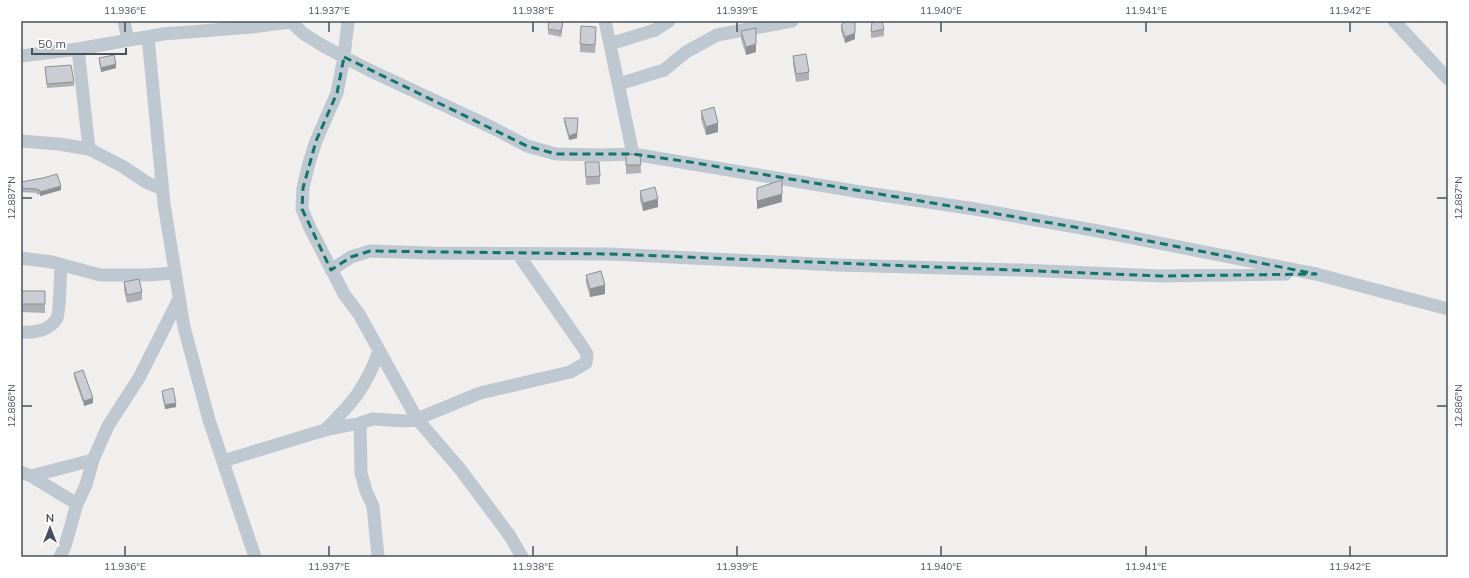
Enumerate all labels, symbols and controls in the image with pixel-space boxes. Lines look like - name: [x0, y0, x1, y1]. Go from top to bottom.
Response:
- text: 11.936°E: [104, 4, 146, 17]
- text: 11.937°E: [308, 4, 350, 17]
- text: 11.938°E: [512, 4, 554, 17]
- text: 11.939°E: [716, 4, 758, 17]
- text: 11.940°E: [920, 4, 962, 17]
- text: 11.941°E: [1125, 4, 1167, 17]
- text: 11.942°E: [1329, 4, 1371, 17]
- scale bar: [32, 30, 126, 56]
- text: 50 m: [38, 36, 66, 51]
- text: 12.887°N: [5, 176, 18, 220]
- text: 12.887°N: [1452, 176, 1465, 220]
- text: 12.886°N: [5, 384, 18, 428]
- text: 12.886°N: [1452, 384, 1465, 428]
- north arrow: [30, 508, 70, 548]
- text: N: [46, 511, 54, 525]
- text: 11.936°E: [104, 560, 146, 573]
- text: 11.937°E: [308, 560, 350, 573]
- text: 11.938°E: [512, 560, 554, 573]
- text: 11.939°E: [716, 560, 758, 573]
- text: 11.940°E: [920, 560, 962, 573]
- text: 11.941°E: [1125, 560, 1167, 573]
- text: 11.942°E: [1329, 560, 1371, 573]

